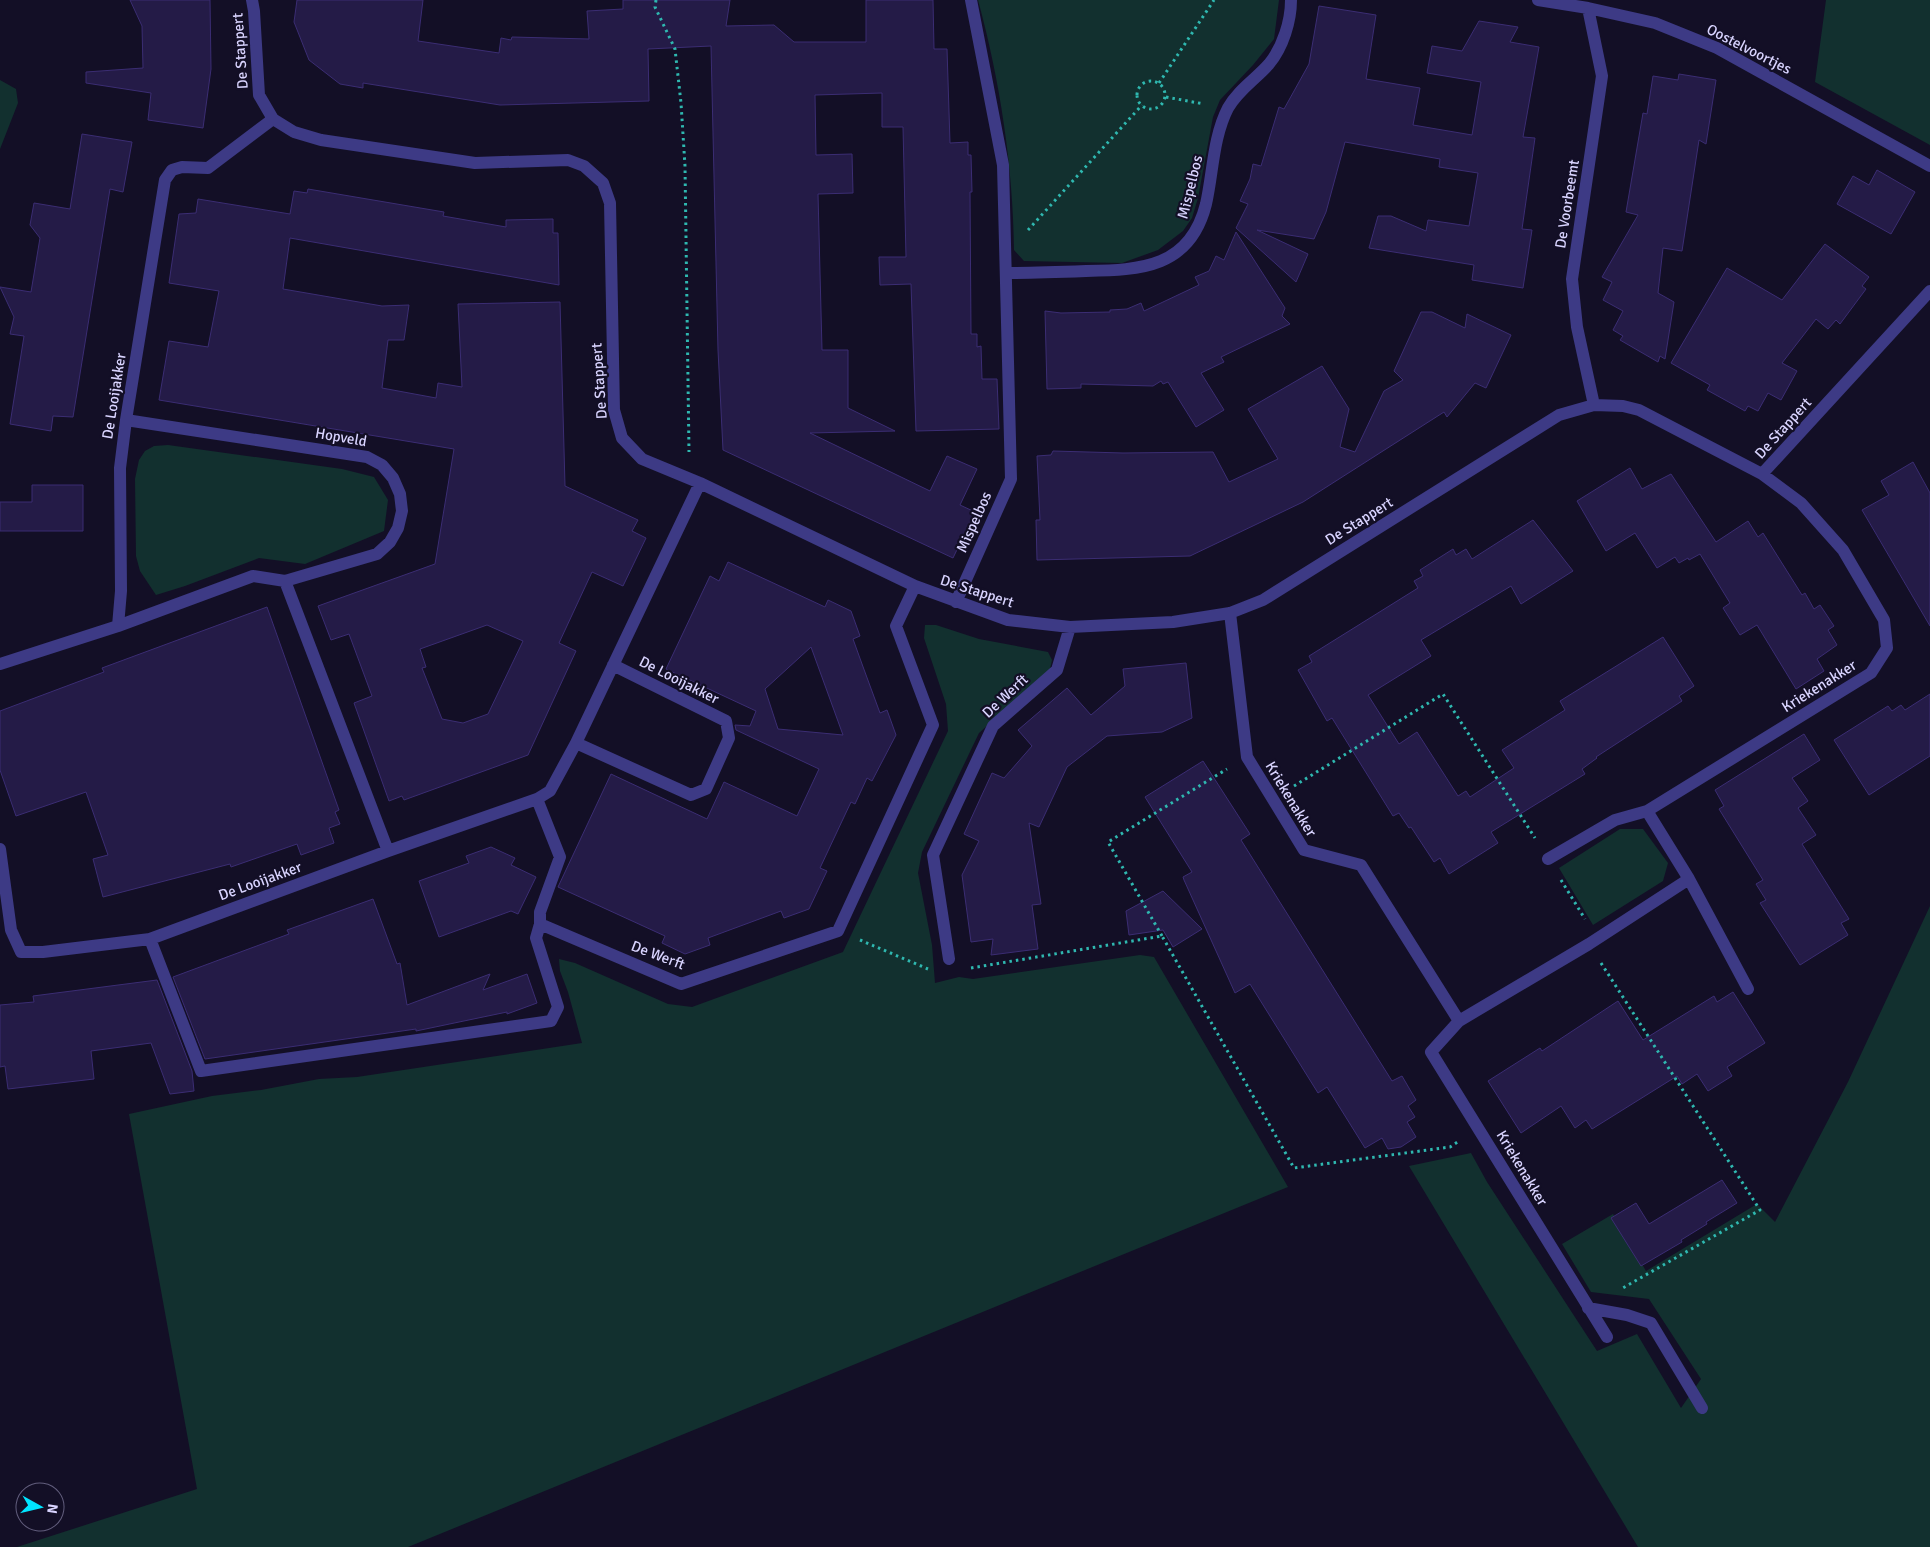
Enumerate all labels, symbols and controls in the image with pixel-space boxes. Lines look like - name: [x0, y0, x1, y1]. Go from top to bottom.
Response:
- street label: De Stappert: [228, 12, 252, 90]
- street label: Oostelvoortjes: [1704, 20, 1795, 78]
- street label: Mispelbos: [1173, 153, 1207, 221]
- street label: De Voorbeemt: [1551, 158, 1583, 250]
- street label: De Stappert: [587, 342, 611, 420]
- street label: De Looijakker: [98, 351, 130, 440]
- street label: De Stappert: [1751, 394, 1815, 462]
- street label: Hopveld: [314, 424, 368, 450]
- street label: Mispelbos: [953, 488, 996, 555]
- street label: De Stappert: [1322, 493, 1396, 549]
- street label: De Stappert: [938, 571, 1016, 611]
- street label: De Looijakker: [636, 652, 722, 708]
- street label: Kriekenakker: [1778, 656, 1860, 716]
- street label: De Werft: [978, 670, 1032, 722]
- street label: Kriekenakker: [1262, 758, 1321, 840]
- street label: De Looijakker: [216, 857, 304, 904]
- street label: De Werft: [629, 937, 688, 974]
- street label: Kriekenakker: [1493, 1127, 1552, 1209]
- north arrow: [15, 1482, 65, 1532]
- text: N: [43, 1503, 61, 1515]

